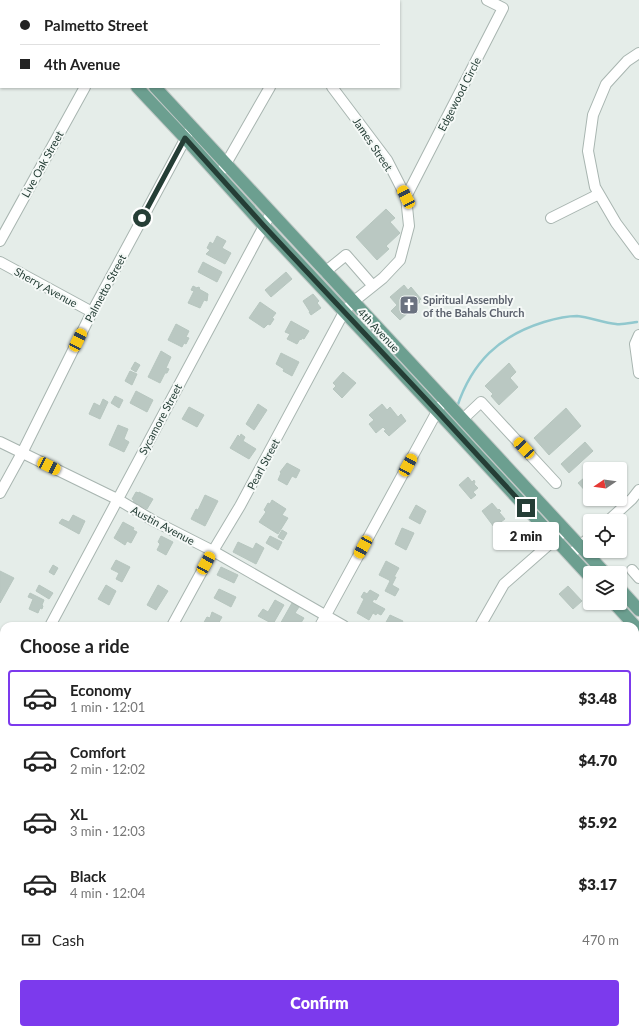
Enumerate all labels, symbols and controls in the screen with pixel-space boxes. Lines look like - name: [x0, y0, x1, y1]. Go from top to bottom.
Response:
- text: Palmetto Street: [44, 16, 148, 34]
- text: 4th Avenue: [44, 55, 120, 73]
- street label: Edgewood Circle: [435, 55, 483, 133]
- street label: James Street: [350, 115, 396, 173]
- street label: Live Oak Street: [18, 128, 66, 199]
- car: [395, 184, 417, 210]
- route start: [133, 209, 151, 227]
- street label: Palmetto Street: [82, 252, 128, 324]
- street label: Sherry Avenue: [12, 264, 80, 310]
- place label: Spiritual Assembly of the Bahals Church: [423, 293, 524, 319]
- church icon: Spiritual Assembly of the Bahals Church: [398, 294, 420, 316]
- street label: 4th Avenue: [355, 305, 403, 355]
- car: [67, 327, 89, 353]
- street label: Sycamore Street: [136, 381, 184, 457]
- car: [511, 435, 537, 461]
- street label: Pearl Street: [244, 436, 282, 492]
- car: [397, 452, 419, 478]
- car: [36, 455, 62, 477]
- north arrow: [583, 462, 627, 506]
- map controls: [583, 462, 627, 610]
- route end: [517, 499, 535, 517]
- street label: Austin Avenue: [129, 503, 197, 547]
- button: locate: [583, 514, 627, 558]
- callout: 2 min: [493, 522, 559, 550]
- text: 2 min: [510, 528, 542, 544]
- car: [352, 534, 374, 560]
- car: [195, 550, 217, 576]
- button: layers: [583, 566, 627, 610]
- text: Choose a ride: [20, 635, 129, 657]
- icon: car: [22, 680, 58, 716]
- text: Economy: [70, 681, 131, 699]
- text: $3.48: [579, 689, 617, 707]
- text: 1 min · 12:01: [70, 699, 145, 715]
- icon: car: [22, 742, 58, 778]
- text: Comfort: [70, 743, 126, 761]
- text: $4.70: [579, 751, 617, 769]
- text: 2 min · 12:02: [70, 761, 145, 777]
- icon: car: [22, 804, 58, 840]
- text: XL: [70, 805, 88, 823]
- text: $5.92: [579, 813, 617, 831]
- text: 3 min · 12:03: [70, 823, 145, 839]
- icon: car: [22, 866, 58, 902]
- text: Black: [70, 867, 106, 885]
- text: $3.17: [579, 875, 617, 893]
- text: 4 min · 12:04: [70, 885, 145, 901]
- icon: cash: [20, 929, 42, 951]
- text: Cash: [52, 931, 84, 949]
- text: 470 m: [582, 932, 619, 948]
- button: Confirm: [20, 980, 619, 1026]

